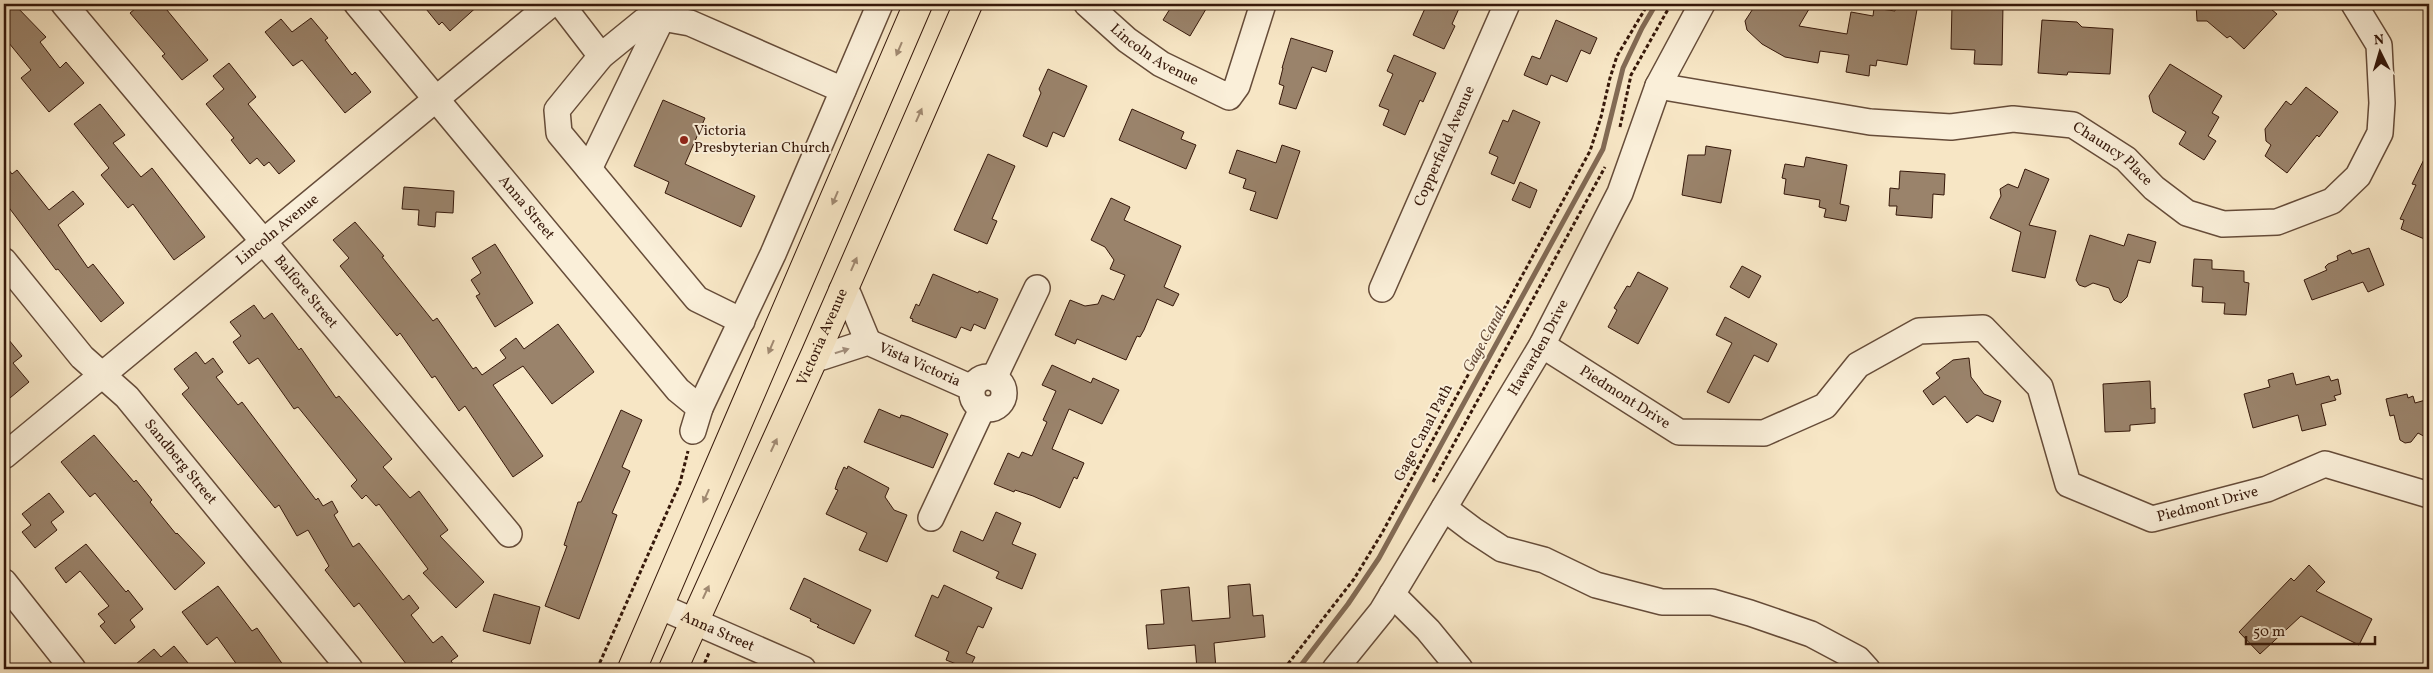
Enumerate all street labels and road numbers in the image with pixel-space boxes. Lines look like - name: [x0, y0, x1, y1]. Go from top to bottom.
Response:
- street label: Lincoln Avenue: [1105, 19, 1202, 91]
- street label: Copperfield Avenue: [1409, 82, 1480, 210]
- street label: Chauncy Place: [2068, 117, 2157, 191]
- street label: Anna Street: [493, 171, 560, 245]
- street label: Lincoln Avenue: [232, 189, 324, 270]
- street label: Balfore Street: [269, 251, 343, 333]
- street label: Victoria Avenue: [792, 285, 853, 389]
- street label: Hawarden Drive: [1503, 296, 1574, 400]
- street label: Vista Victoria: [875, 337, 964, 392]
- street label: Piedmont Drive: [1575, 361, 1674, 434]
- street label: Gage Canal Path: [1389, 381, 1459, 485]
- street label: Sandberg Street: [139, 415, 222, 509]
- street label: Piedmont Drive: [2155, 481, 2261, 528]
- street label: Anna Street: [678, 606, 758, 657]

